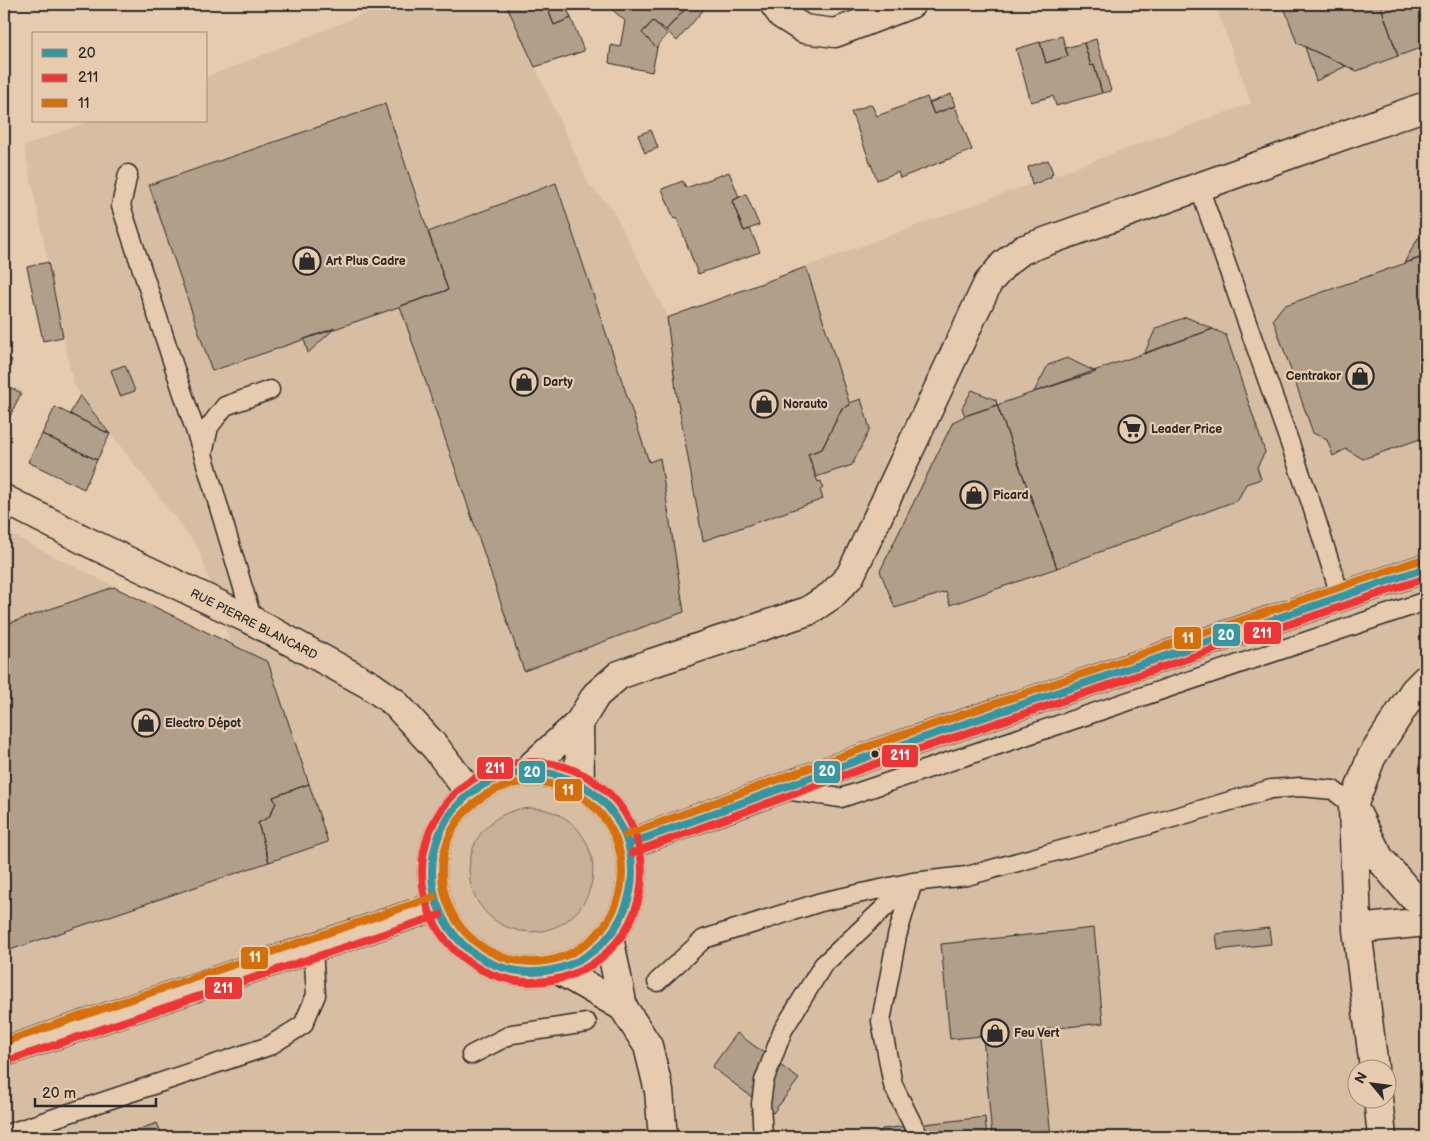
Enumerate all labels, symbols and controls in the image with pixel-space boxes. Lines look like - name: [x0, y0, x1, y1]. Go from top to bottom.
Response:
- legend: [32, 32, 208, 122]
- text: 20: [78, 44, 96, 63]
- text: 211: [78, 68, 98, 87]
- text: 11: [78, 94, 90, 113]
- shop icon: Art Plus Cadre: [292, 246, 322, 276]
- place label: Art Plus Cadre: [325, 254, 406, 269]
- shop icon: Centrakor: [1345, 361, 1375, 391]
- shop icon: Darty: [509, 367, 539, 397]
- place label: Centrakor: [1286, 369, 1341, 384]
- place label: Darty: [543, 375, 573, 390]
- shop icon: Norauto: [749, 389, 779, 419]
- place label: Norauto: [783, 397, 828, 412]
- supermarket icon: Leader Price: [1117, 414, 1147, 444]
- place label: Leader Price: [1151, 422, 1222, 437]
- shop icon: Picard: [959, 480, 989, 510]
- place label: Picard: [993, 488, 1028, 503]
- street label: RUE PIERRE BLANCARD: [188, 586, 320, 663]
- line badge: 211: [1243, 621, 1282, 645]
- line badge: 20: [1212, 623, 1241, 647]
- text: 211: [1252, 625, 1272, 642]
- line badge: 11: [1173, 626, 1202, 650]
- text: 20: [1218, 627, 1235, 644]
- text: 11: [1182, 630, 1194, 647]
- shop icon: Electro Dépot: [131, 708, 161, 738]
- place label: Electro Dépot: [165, 716, 241, 731]
- line badge: 211: [881, 744, 919, 768]
- text: 211: [890, 747, 910, 764]
- unlabelled marker: [870, 749, 880, 759]
- line badge: 211: [476, 756, 514, 780]
- text: 211: [485, 760, 505, 777]
- line badge: 20: [518, 760, 546, 784]
- line badge: 20: [813, 760, 841, 784]
- text: 20: [819, 763, 836, 780]
- text: 20: [524, 764, 541, 781]
- line badge: 11: [554, 778, 583, 802]
- text: 11: [562, 782, 574, 799]
- line badge: 11: [240, 946, 269, 970]
- text: 11: [249, 949, 261, 966]
- line badge: 211: [204, 976, 243, 1000]
- text: 211: [213, 980, 233, 997]
- shop icon: Feu Vert: [980, 1018, 1010, 1048]
- place label: Feu Vert: [1014, 1026, 1060, 1041]
- north arrow: [1348, 1058, 1398, 1108]
- text: N: [1351, 1069, 1371, 1087]
- scale bar: [35, 1076, 156, 1108]
- text: 20 m: [42, 1084, 76, 1103]

